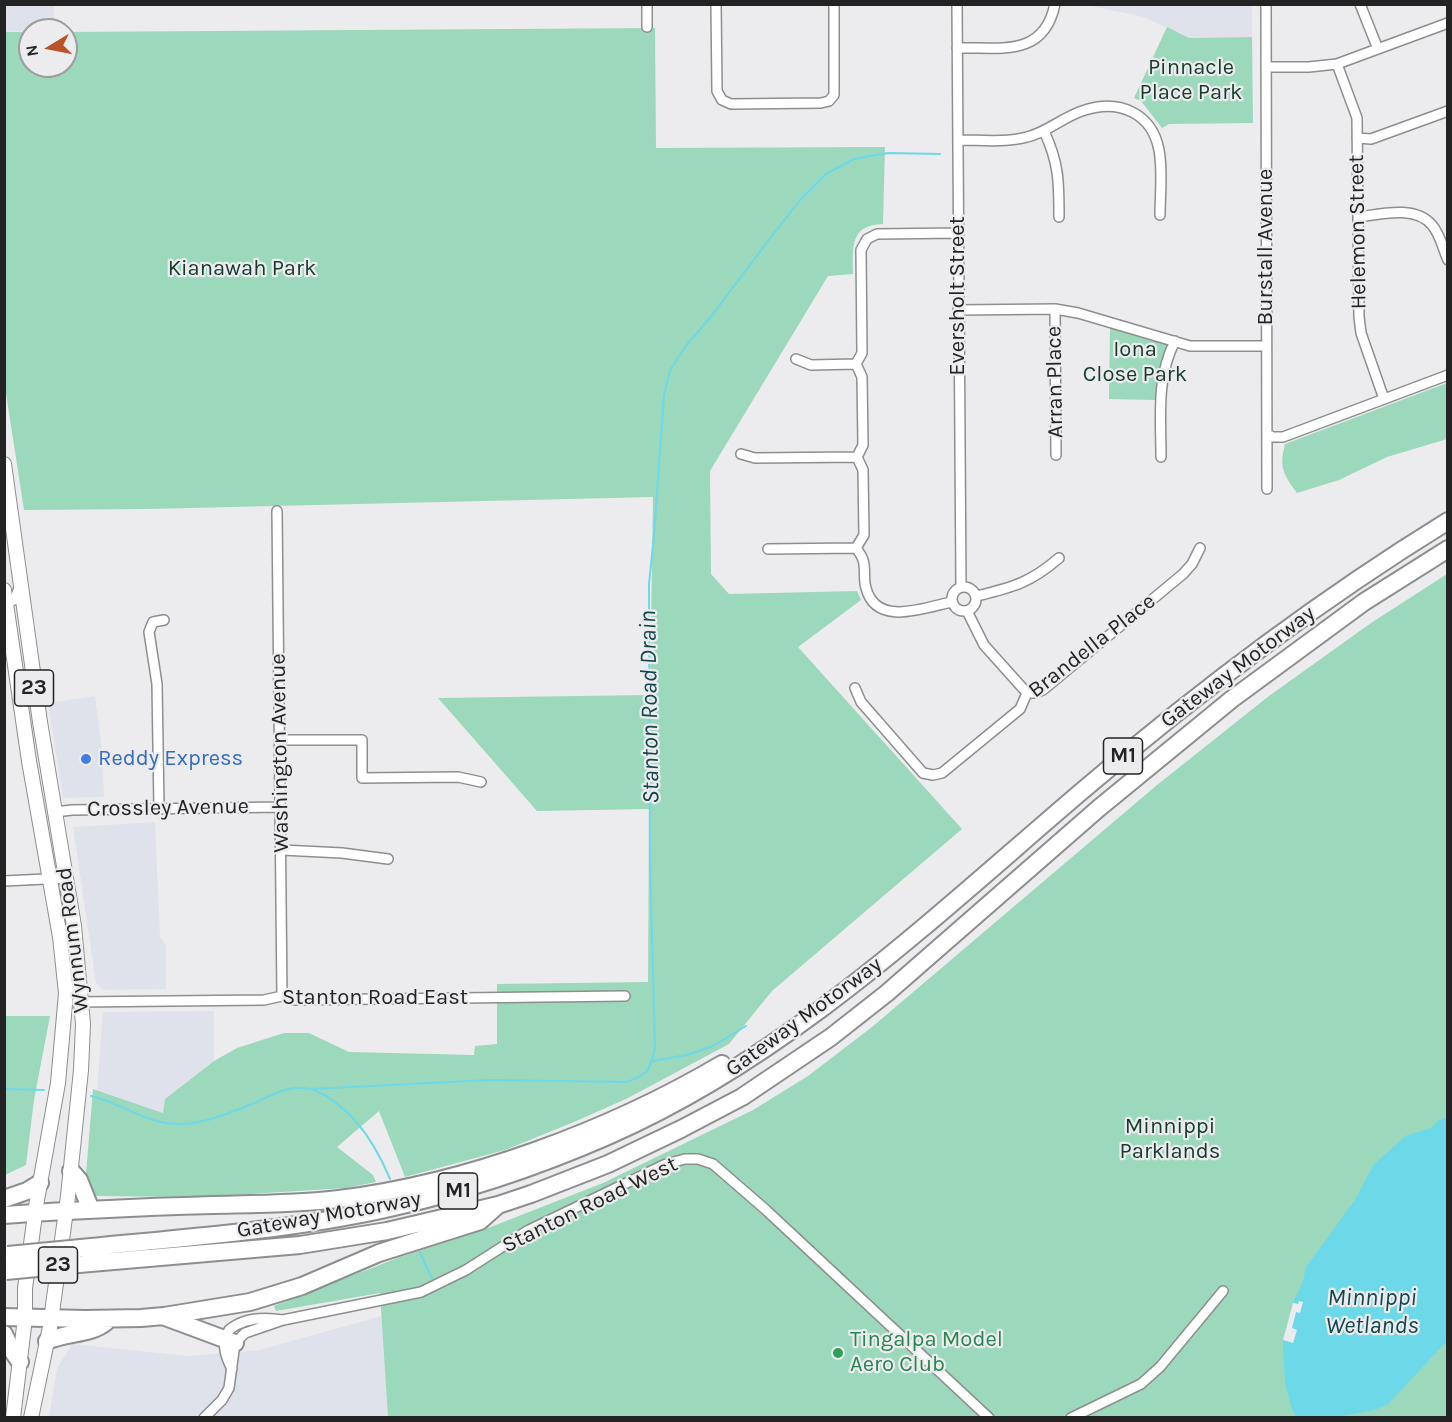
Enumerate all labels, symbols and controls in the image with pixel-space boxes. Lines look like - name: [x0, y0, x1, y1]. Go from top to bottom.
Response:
- north arrow: [18, 18, 78, 78]
- text: N: [21, 44, 42, 58]
- park label: Pinnacle Place Park: [1140, 55, 1242, 106]
- street label: Helemon Street: [1343, 154, 1373, 310]
- street label: Burstall Avenue: [1253, 169, 1279, 325]
- street label: Eversholt Street: [945, 216, 971, 376]
- park label: Kianawah Park: [168, 256, 316, 282]
- street label: Arran Place: [1041, 326, 1069, 438]
- park label: Iona Close Park: [1083, 337, 1187, 388]
- street label: Brandella Place: [1023, 588, 1161, 704]
- street label: Gateway Motorway: [1156, 600, 1320, 734]
- water label: Stanton Road Drain: [634, 610, 666, 804]
- street label: Washington Avenue: [265, 653, 295, 853]
- road number: 23: [15, 670, 54, 706]
- road number: M1: [1104, 738, 1142, 774]
- place label: Reddy Express: [98, 746, 243, 772]
- marker: Reddy Express: [79, 752, 93, 766]
- street label: Crossley Avenue: [87, 793, 249, 823]
- street label: Wynnum Road: [51, 866, 95, 1014]
- street label: Gateway Motorway: [721, 951, 887, 1083]
- street label: Stanton Road East: [282, 985, 468, 1011]
- park label: Minnippi Parklands: [1120, 1114, 1220, 1166]
- street label: Stanton Road West: [498, 1151, 682, 1259]
- road number: M1: [438, 1173, 478, 1209]
- street label: Gateway Motorway: [235, 1186, 423, 1244]
- road number: 23: [38, 1247, 78, 1283]
- water label: Minnippi Wetlands: [1325, 1284, 1419, 1340]
- place label: Tingalpa Model Aero Club: [850, 1327, 1003, 1378]
- marker: Tingalpa Model Aero Club: [831, 1346, 845, 1360]

